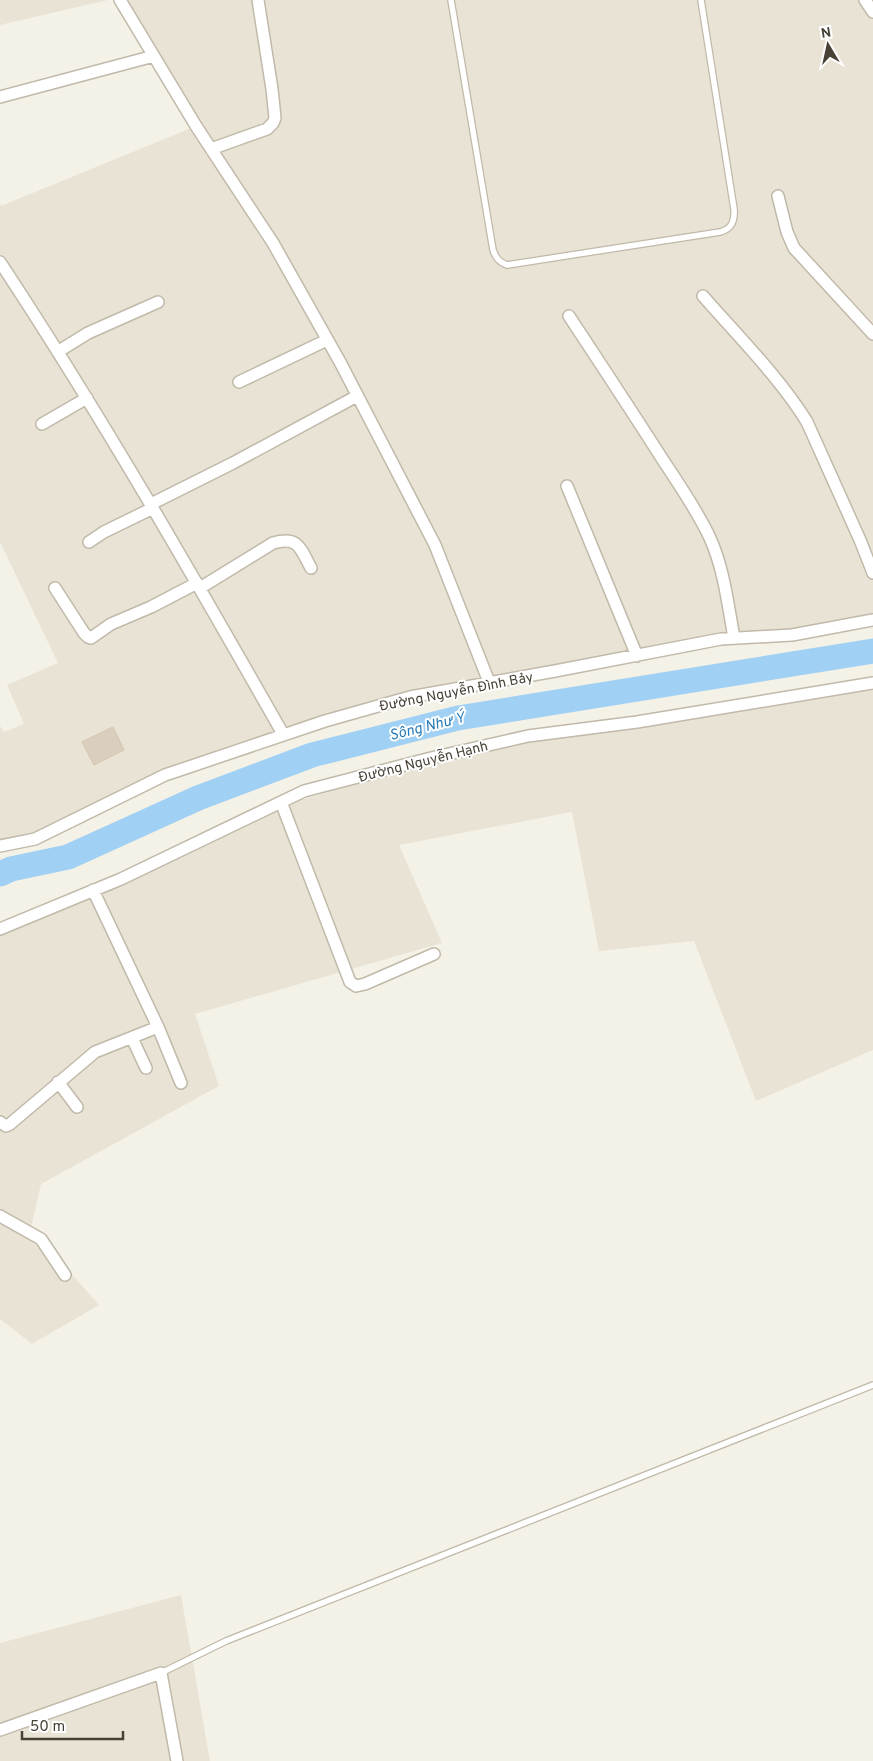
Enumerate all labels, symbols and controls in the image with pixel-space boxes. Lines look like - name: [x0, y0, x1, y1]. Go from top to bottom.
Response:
- north arrow: [803, 20, 853, 70]
- text: N: [820, 24, 833, 43]
- street label: Đường Nguyễn Đình Bảy: [378, 668, 535, 716]
- water label: Sông Như Ý: [387, 707, 469, 746]
- street label: Đường Nguyễn Hạnh: [357, 737, 490, 787]
- scale bar: [22, 1708, 124, 1740]
- text: 50 m: [30, 1718, 65, 1737]

